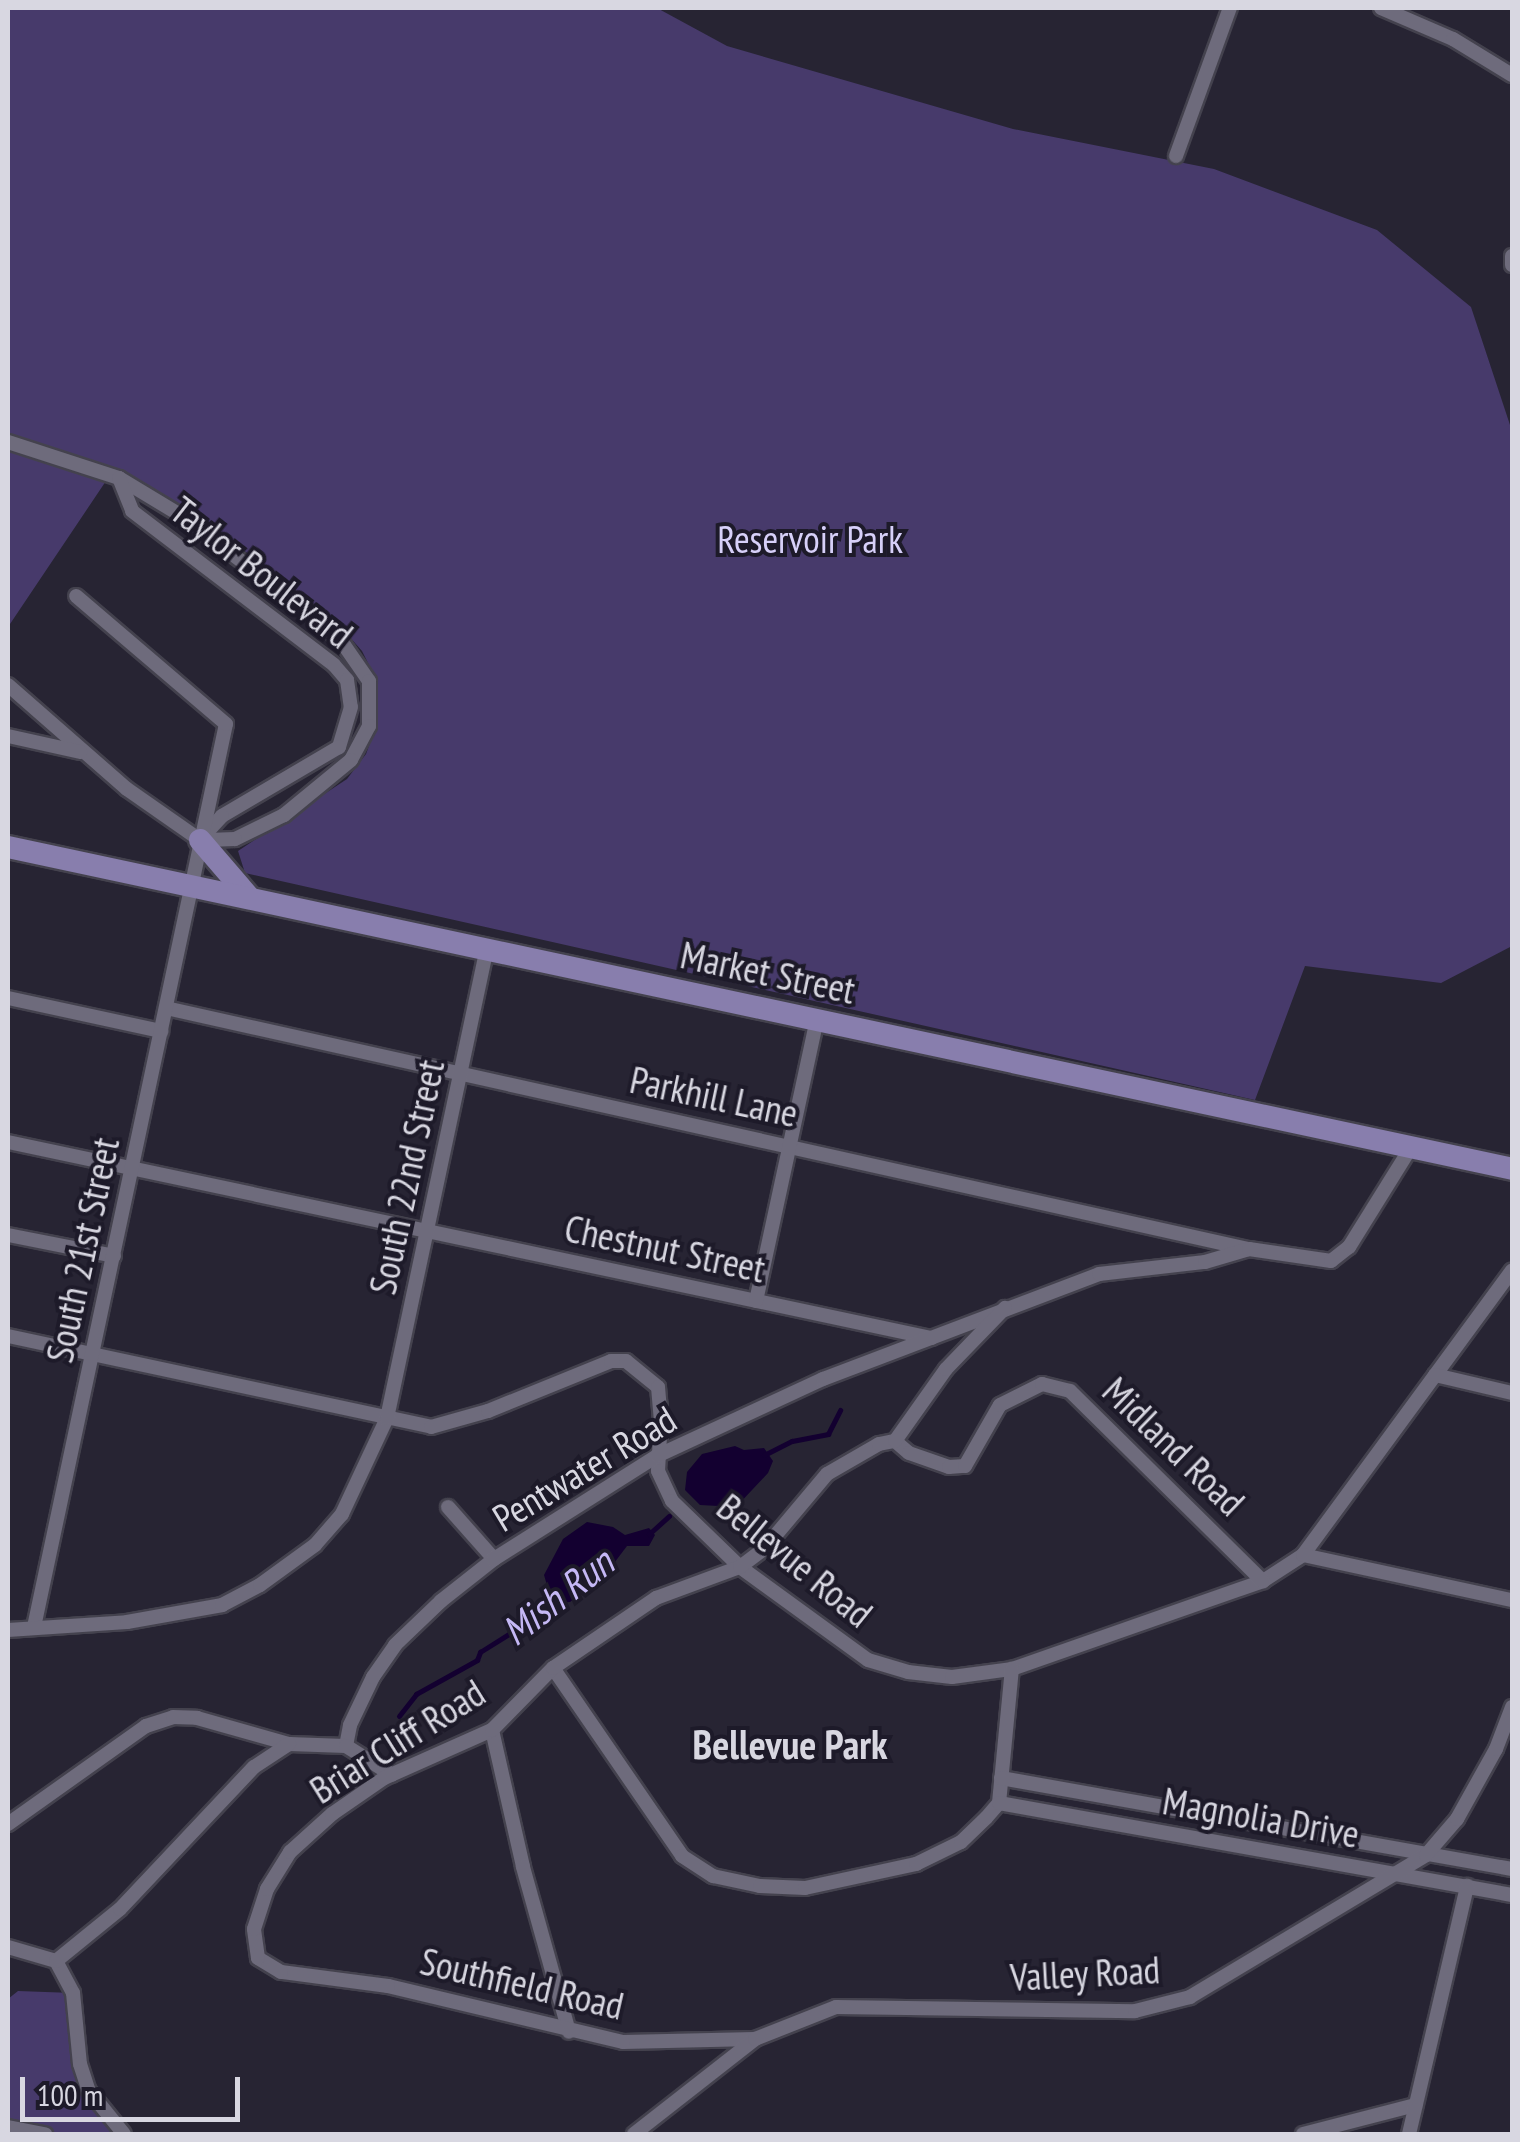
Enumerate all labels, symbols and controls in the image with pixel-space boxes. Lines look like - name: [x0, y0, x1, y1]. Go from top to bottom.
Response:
- street label: Taylor Boulevard: [162, 487, 362, 657]
- park label: Reservoir Park: [717, 516, 903, 562]
- street label: Market Street: [677, 931, 859, 1013]
- street label: South 22nd Street: [359, 1056, 453, 1298]
- street label: Parkhill Lane: [626, 1056, 802, 1136]
- street label: South 21st Street: [36, 1133, 128, 1367]
- street label: Chestnut Street: [561, 1205, 769, 1291]
- street label: Midland Road: [1094, 1367, 1254, 1525]
- street label: Pentwater Road: [484, 1396, 684, 1540]
- street label: Bellevue Road: [708, 1484, 882, 1636]
- water label: Mish Run: [492, 1538, 622, 1654]
- street label: Briar Cliff Road: [301, 1669, 493, 1813]
- district label: Bellevue Park: [693, 1720, 887, 1768]
- street label: Magnolia Drive: [1159, 1777, 1363, 1857]
- street label: Southfield Road: [416, 1938, 628, 2028]
- street label: Valley Road: [1008, 1946, 1162, 2000]
- scale bar: [25, 2057, 245, 2119]
- text: 100 m: [37, 2075, 103, 2114]

